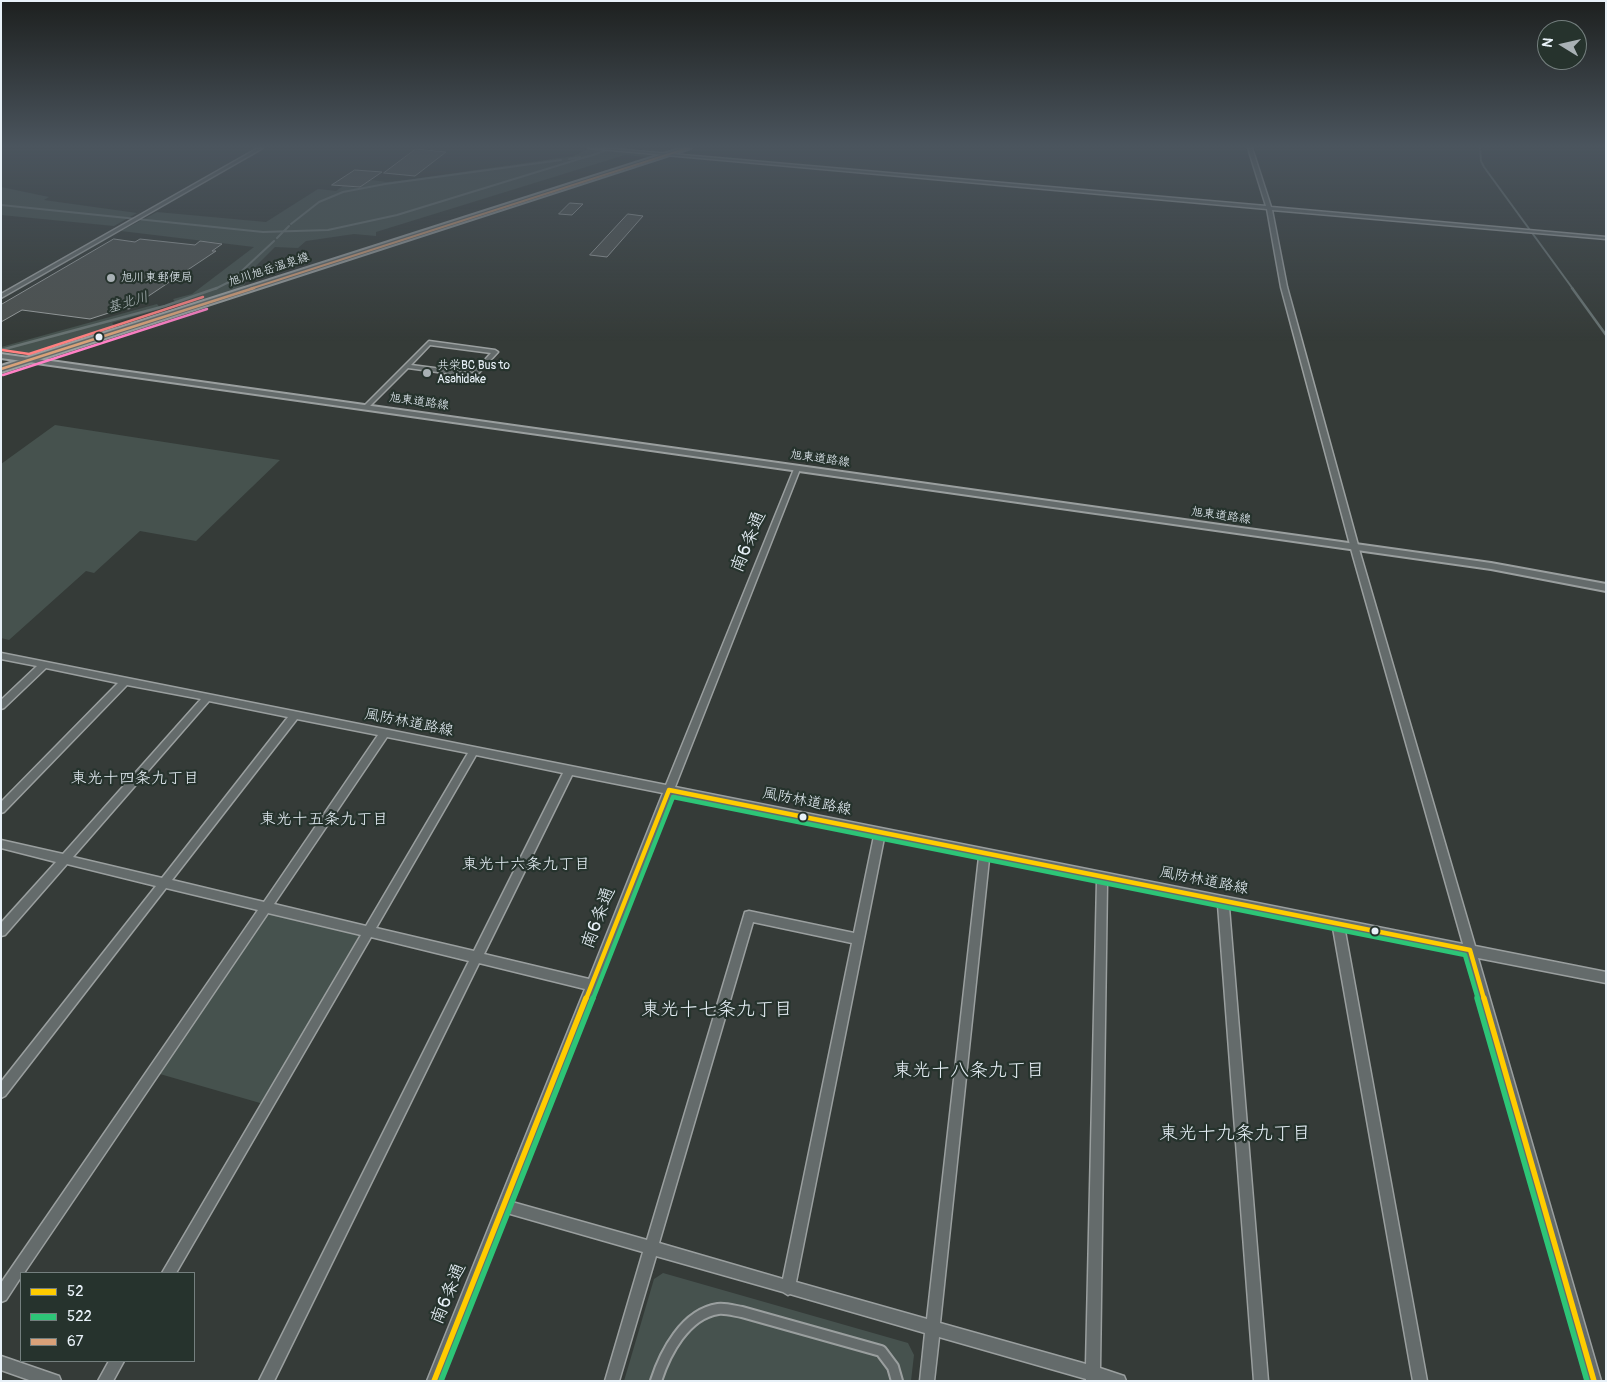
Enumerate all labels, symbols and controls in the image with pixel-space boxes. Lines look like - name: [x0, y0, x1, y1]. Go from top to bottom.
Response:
- north arrow: [1537, 20, 1587, 70]
- text: N: [1539, 37, 1557, 49]
- street label: 旭川旭岳温泉線: [227, 250, 311, 290]
- place label: 旭川東郵便局: [121, 271, 193, 285]
- marker: 旭川東郵便局: [105, 272, 117, 284]
- water label: 基北川: [105, 289, 151, 317]
- unlabelled marker: [94, 332, 104, 342]
- place label: 共栄BC Bus to Asahidake: [437, 359, 510, 387]
- marker: 共栄BC Bus to Asahidake: [421, 367, 433, 379]
- street label: 旭東道路線: [388, 391, 450, 413]
- street label: 旭東道路線: [789, 448, 851, 470]
- street label: 旭東道路線: [1190, 505, 1252, 527]
- street label: 南6条通: [727, 508, 771, 576]
- street label: 風防林道路線: [363, 706, 455, 740]
- district label: 東光十四条九丁目: [71, 769, 199, 789]
- street label: 風防林道路線: [761, 785, 853, 819]
- district label: 東光十五条九丁目: [260, 810, 388, 830]
- unlabelled marker: [798, 812, 808, 822]
- district label: 東光十六条九丁目: [462, 855, 590, 875]
- street label: 風防林道路線: [1158, 864, 1250, 898]
- street label: 南6条通: [577, 884, 621, 952]
- unlabelled marker: [1370, 926, 1380, 936]
- district label: 東光十七条九丁目: [641, 999, 793, 1021]
- district label: 東光十八条九丁目: [893, 1060, 1045, 1082]
- district label: 東光十九条九丁目: [1159, 1123, 1311, 1145]
- street label: 南6条通: [427, 1260, 471, 1328]
- legend: [20, 1272, 195, 1362]
- text: 52: [67, 1282, 84, 1301]
- text: 522: [67, 1307, 92, 1326]
- text: 67: [67, 1332, 84, 1351]

